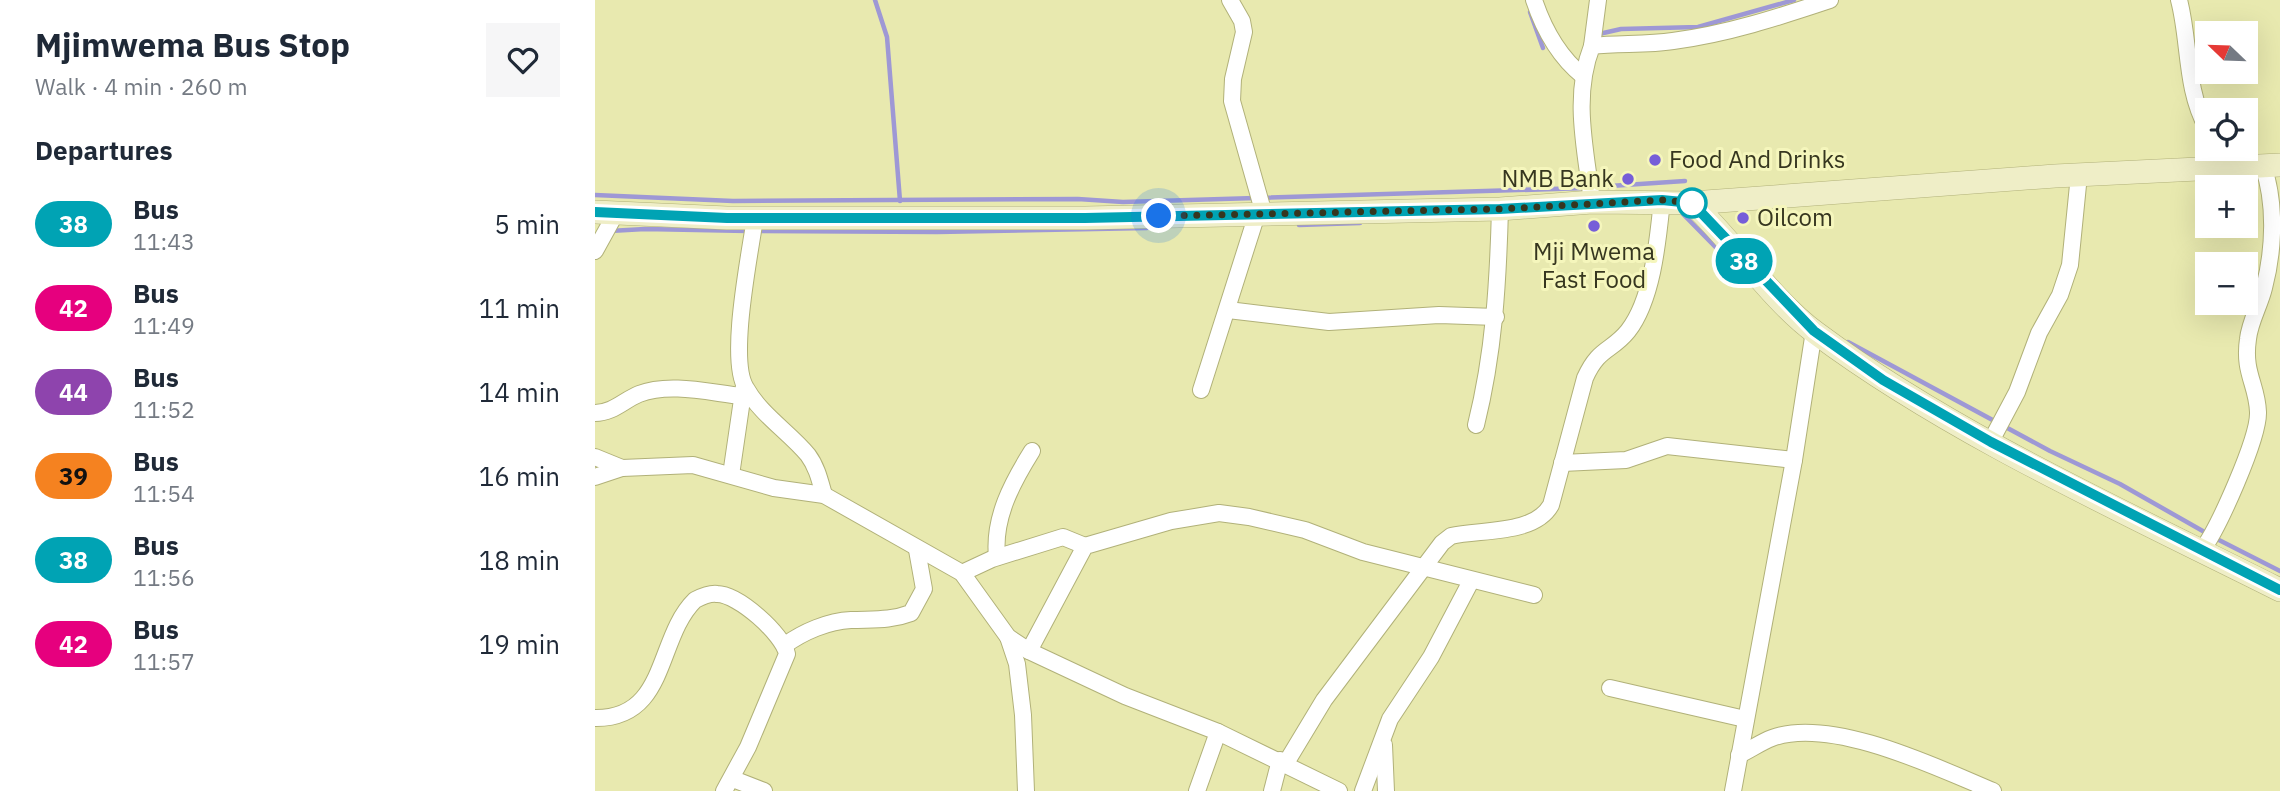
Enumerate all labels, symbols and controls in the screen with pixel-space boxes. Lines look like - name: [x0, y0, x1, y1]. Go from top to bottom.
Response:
- north arrow: [2195, 21, 2257, 84]
- map controls: [2195, 21, 2258, 315]
- text: Mjimwema Bus Stop: [35, 23, 350, 66]
- button: heart: [486, 23, 560, 97]
- text: Walk · 4 min · 260 m: [35, 71, 248, 101]
- button: locate: [2195, 98, 2258, 161]
- text: Departures: [35, 133, 173, 167]
- place label: Food And Drinks: [1669, 143, 1846, 175]
- marker: Food And Drinks: [1647, 152, 1663, 168]
- place label: NMB Bank: [1501, 162, 1614, 194]
- marker: NMB Bank: [1620, 171, 1636, 187]
- button: +: [2195, 175, 2258, 238]
- unlabelled marker: [1677, 188, 1707, 218]
- text: Bus: [133, 192, 179, 226]
- your location: [1141, 198, 1176, 233]
- place label: Oilcom: [1757, 201, 1833, 233]
- text: 5 min: [494, 207, 560, 241]
- text: 38: [59, 208, 88, 240]
- marker: Oilcom: [1735, 210, 1751, 226]
- marker: Mji Mwema Fast Food: [1586, 218, 1602, 234]
- text: 11:43: [133, 226, 195, 256]
- place label: Mji Mwema Fast Food: [1533, 235, 1655, 295]
- line badge: 38: [1713, 238, 1775, 284]
- text: 38: [1730, 245, 1758, 277]
- button: −: [2195, 252, 2258, 315]
- text: Bus: [133, 276, 179, 310]
- text: 11 min: [479, 291, 560, 325]
- text: 42: [59, 292, 88, 324]
- text: 11:49: [133, 310, 195, 340]
- text: Bus: [133, 360, 179, 394]
- text: 14 min: [479, 375, 560, 409]
- text: 44: [59, 376, 88, 408]
- text: 11:52: [133, 394, 195, 424]
- text: Bus: [133, 444, 179, 478]
- text: 16 min: [479, 459, 560, 493]
- text: 39: [59, 460, 88, 492]
- text: 11:54: [133, 478, 195, 508]
- text: Bus: [133, 528, 179, 562]
- text: 18 min: [479, 543, 560, 577]
- text: 38: [59, 544, 88, 576]
- text: 11:56: [133, 562, 195, 592]
- text: Bus: [133, 612, 179, 646]
- text: 19 min: [479, 627, 560, 661]
- text: 42: [59, 628, 88, 660]
- text: 11:57: [133, 646, 195, 676]

